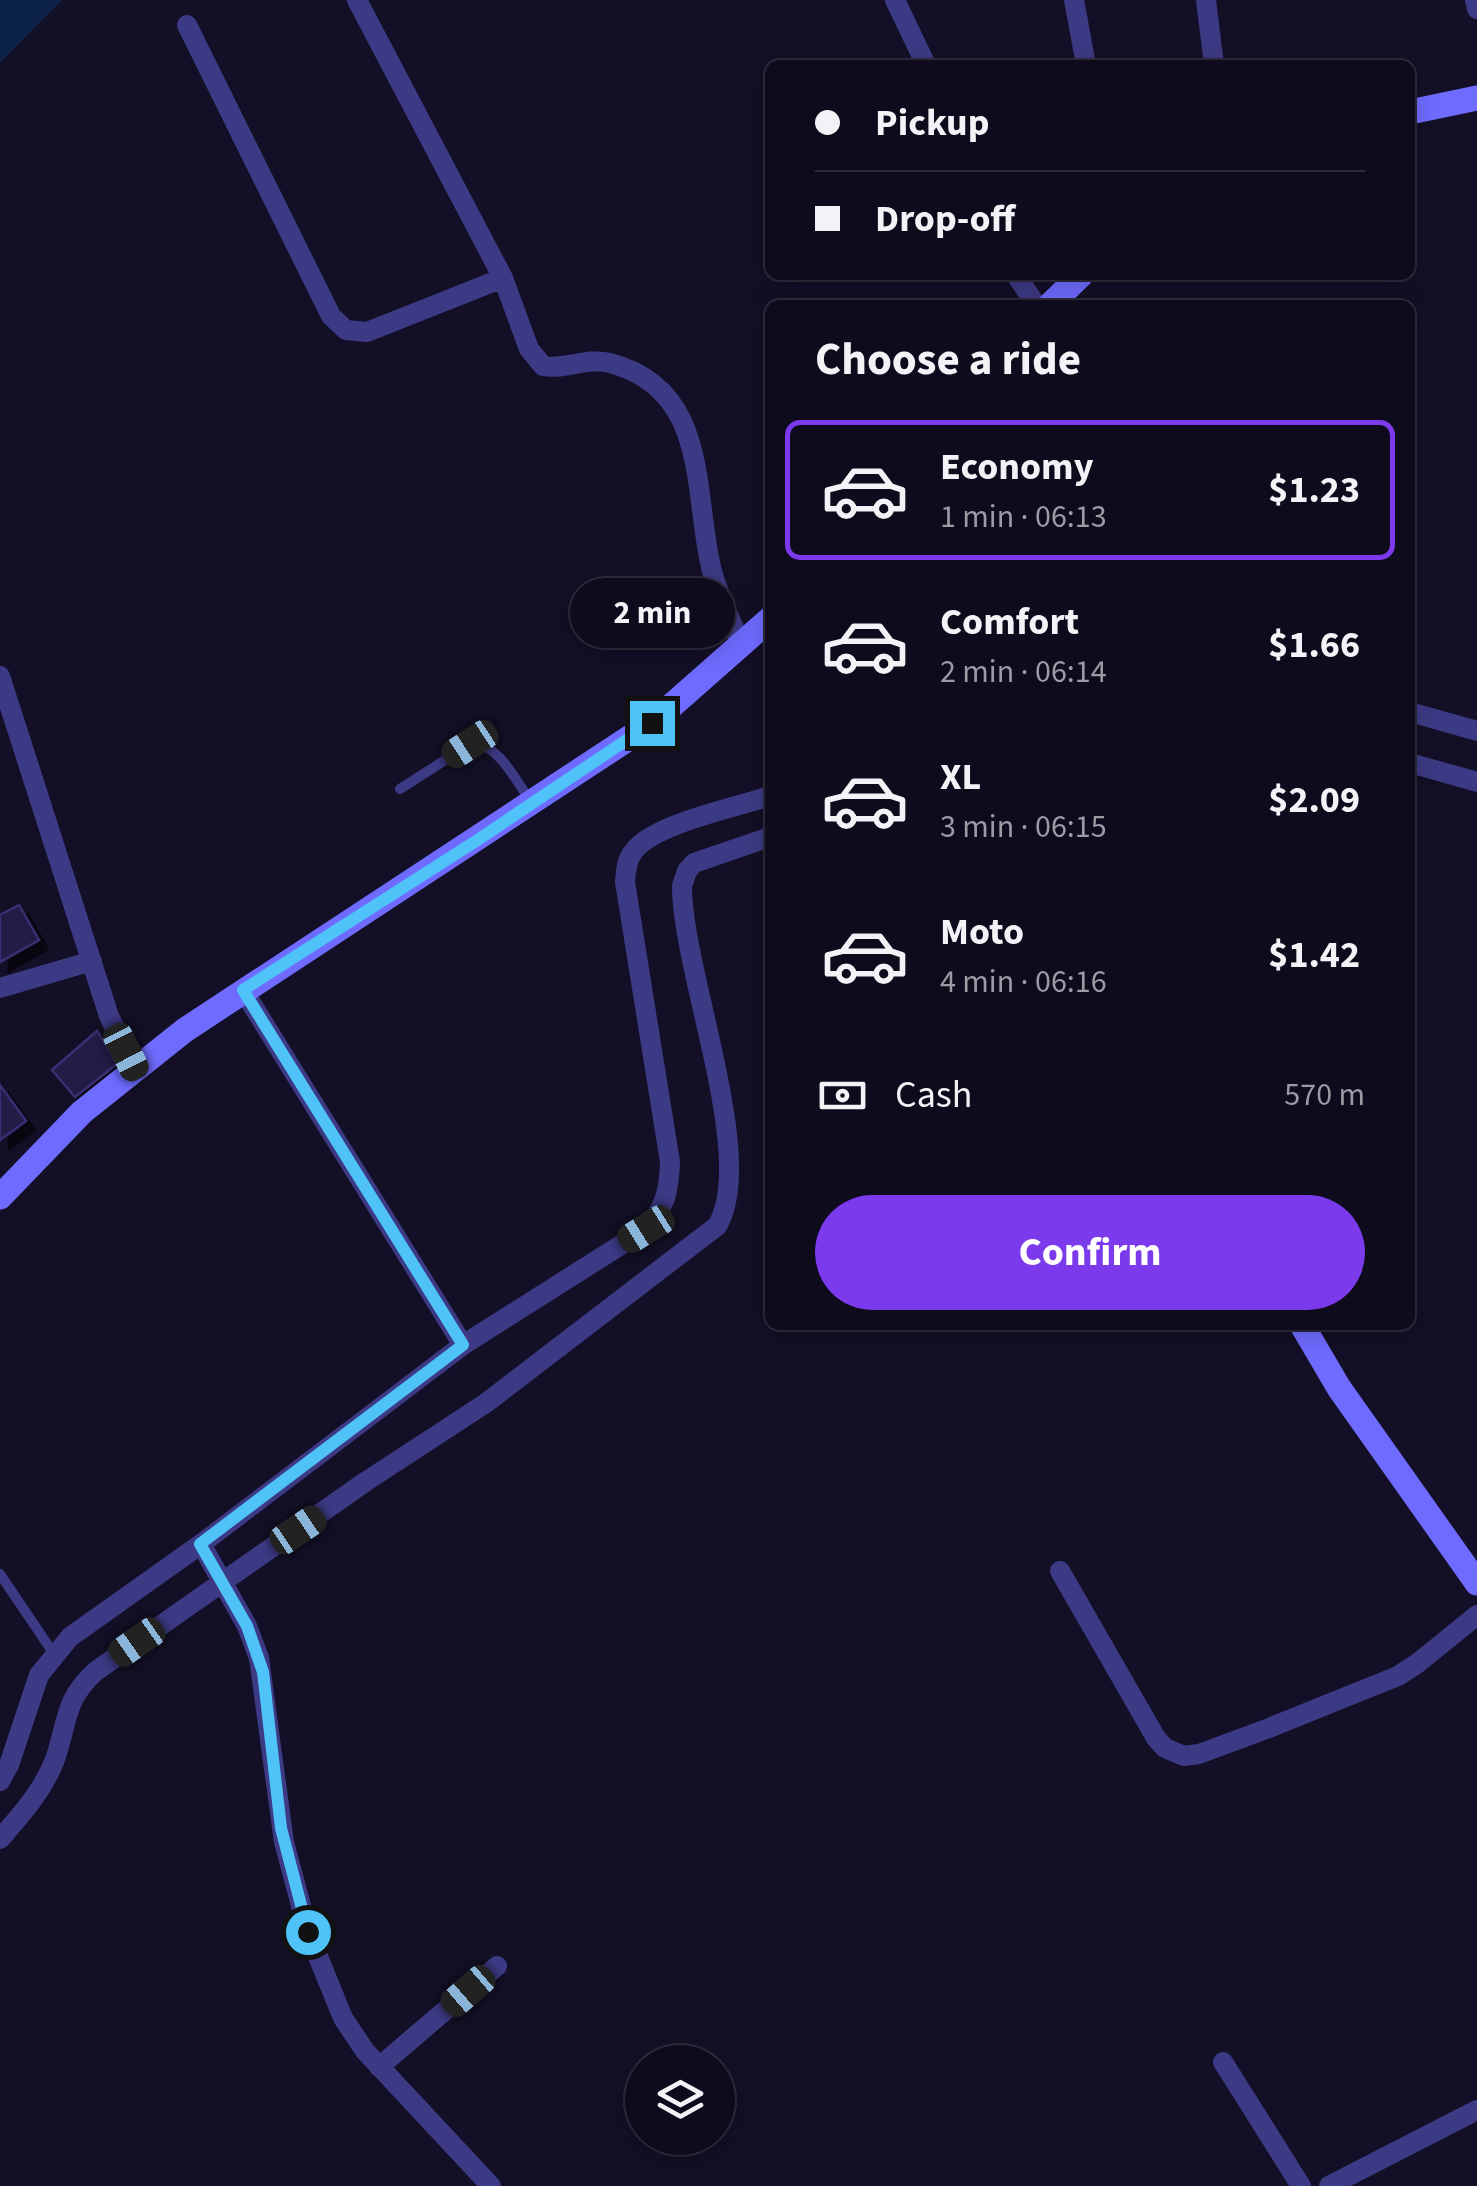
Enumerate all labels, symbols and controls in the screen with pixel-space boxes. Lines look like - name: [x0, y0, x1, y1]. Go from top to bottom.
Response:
- text: Pickup: [875, 96, 989, 150]
- text: Drop-off: [875, 192, 1015, 246]
- text: Choose a ride: [815, 328, 1081, 392]
- text: Economy: [940, 440, 1093, 494]
- icon: car: [820, 445, 910, 535]
- text: $1.23: [1268, 463, 1360, 517]
- text: 1 min · 06:13: [940, 494, 1107, 540]
- callout: 2 min: [570, 578, 734, 648]
- text: 2 min: [614, 590, 691, 636]
- text: Comfort: [940, 595, 1079, 649]
- icon: car: [820, 600, 910, 690]
- text: $1.66: [1268, 618, 1360, 672]
- text: 2 min · 06:14: [940, 649, 1107, 695]
- route end: [630, 701, 675, 746]
- car: [437, 715, 503, 773]
- text: XL: [940, 750, 981, 804]
- icon: car: [820, 755, 910, 845]
- text: $2.09: [1268, 773, 1360, 827]
- text: 3 min · 06:15: [940, 804, 1107, 850]
- text: Moto: [940, 905, 1024, 959]
- icon: car: [820, 910, 910, 1000]
- text: $1.42: [1268, 928, 1360, 982]
- text: 4 min · 06:16: [940, 959, 1107, 1005]
- car: [99, 1018, 153, 1086]
- icon: cash: [815, 1068, 870, 1123]
- text: Cash: [895, 1068, 972, 1122]
- text: 570 m: [1284, 1072, 1365, 1118]
- button: Confirm: [815, 1195, 1365, 1310]
- car: [613, 1200, 679, 1258]
- car: [265, 1501, 331, 1559]
- car: [104, 1613, 170, 1671]
- route start: [286, 1910, 331, 1955]
- car: [436, 1960, 500, 2022]
- map controls: [625, 2045, 735, 2155]
- button: layers: [625, 2045, 735, 2155]

